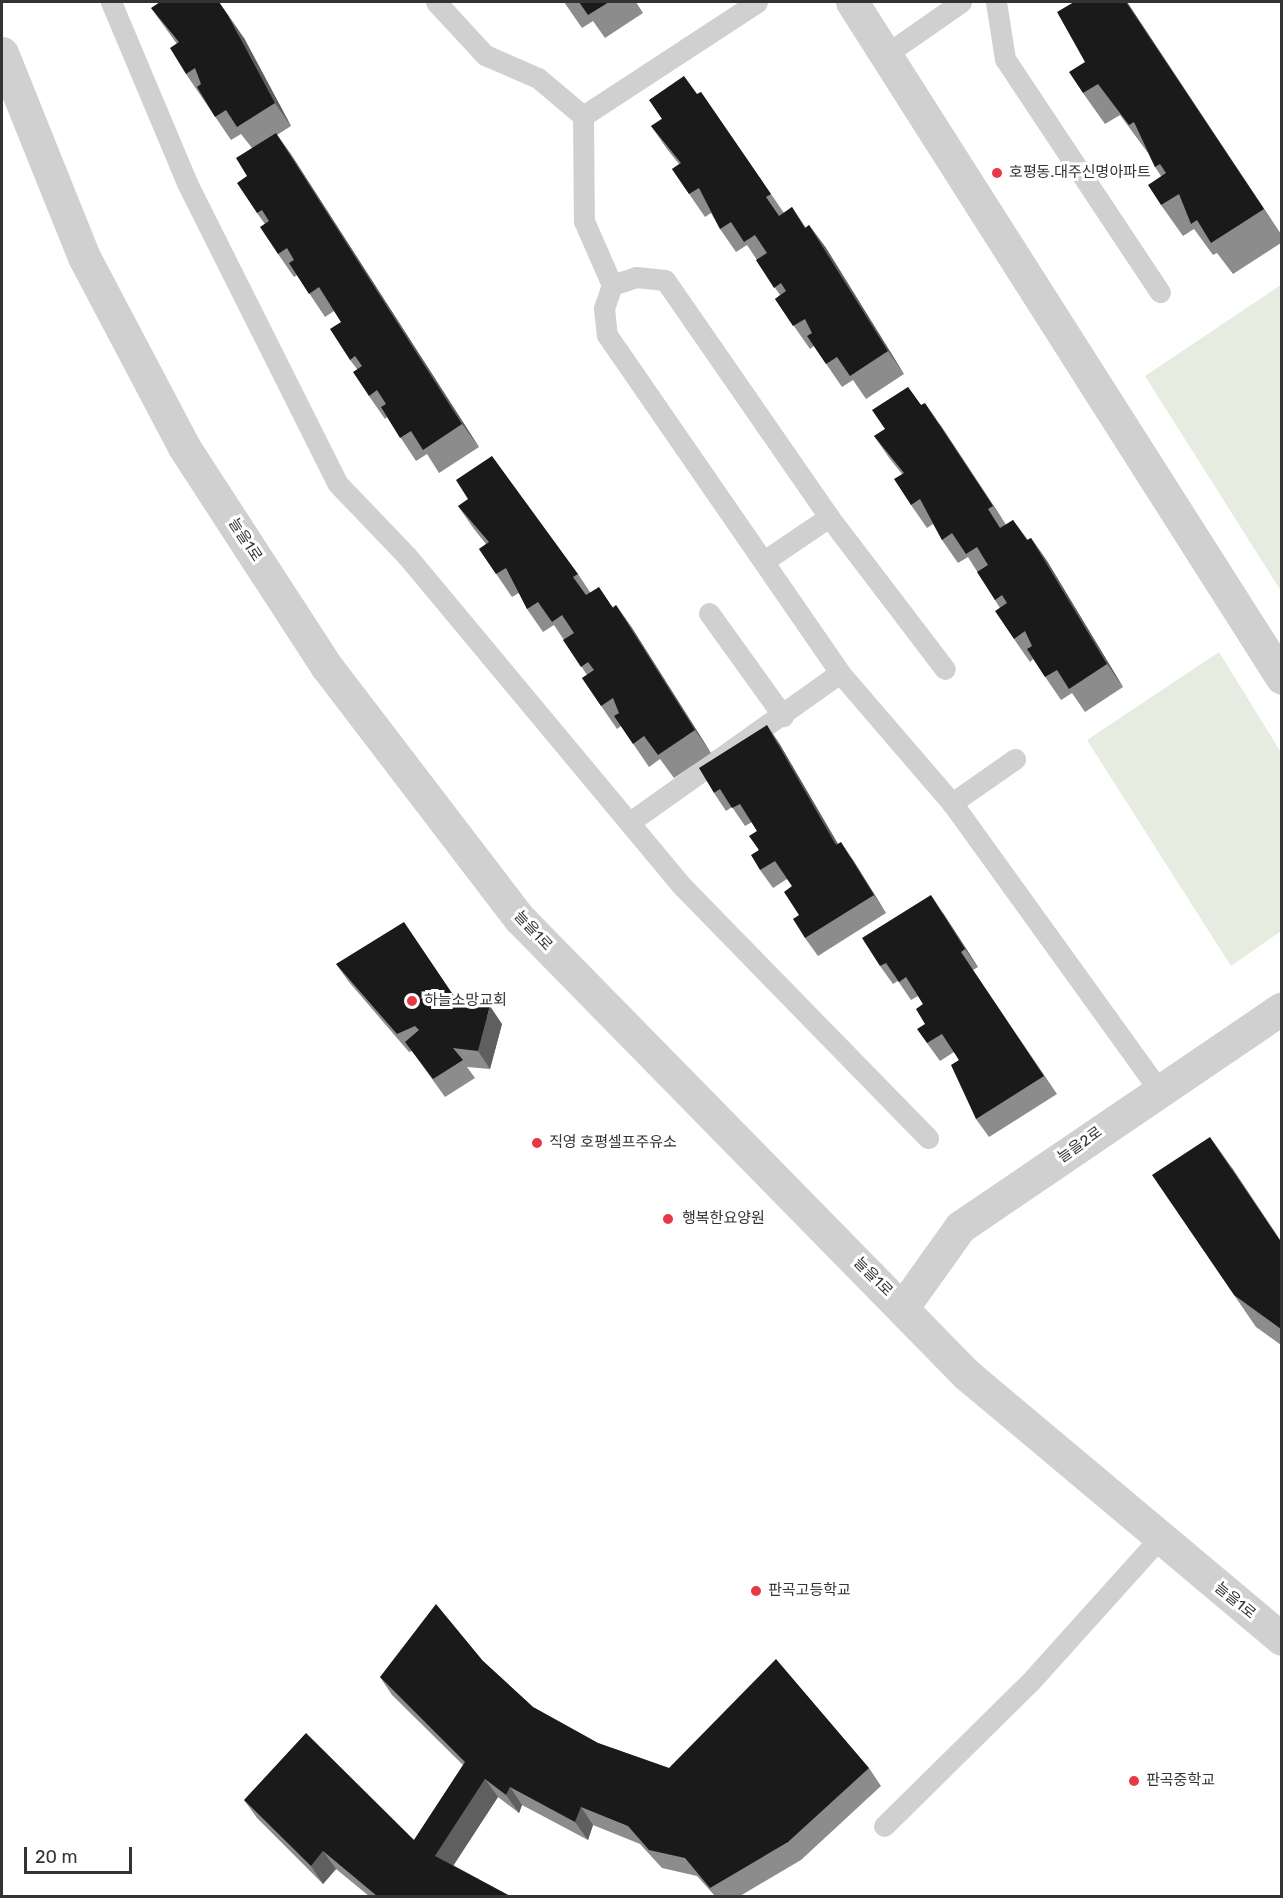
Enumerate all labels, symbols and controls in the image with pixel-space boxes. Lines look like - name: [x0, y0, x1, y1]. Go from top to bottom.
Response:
- place label: 호평동.대주신명아파트: [1009, 164, 1151, 182]
- marker: 호평동.대주신명아파트: [990, 166, 1004, 180]
- street label: 늘을1로: [224, 515, 266, 565]
- street label: 늘을1로: [510, 907, 556, 955]
- place label: 하늘소망교회: [424, 992, 507, 1010]
- marker: 하늘소망교회: [405, 994, 419, 1008]
- street label: 늘을2로: [1054, 1123, 1106, 1167]
- place label: 직영 호평셀프주유소: [549, 1134, 677, 1152]
- marker: 직영 호평셀프주유소: [530, 1136, 544, 1150]
- marker: 행복한요양원: [659, 1210, 677, 1228]
- place label: 행복한요양원: [682, 1210, 765, 1228]
- street label: 늘을1로: [850, 1254, 896, 1300]
- street label: 늘을1로: [1211, 1579, 1259, 1623]
- place label: 판곡고등학교: [768, 1582, 851, 1600]
- marker: 판곡고등학교: [749, 1584, 763, 1598]
- place label: 판곡중학교: [1146, 1772, 1215, 1790]
- marker: 판곡중학교: [1127, 1774, 1141, 1788]
- scale bar: [27, 1835, 135, 1873]
- text: 20 m: [35, 1846, 77, 1868]

